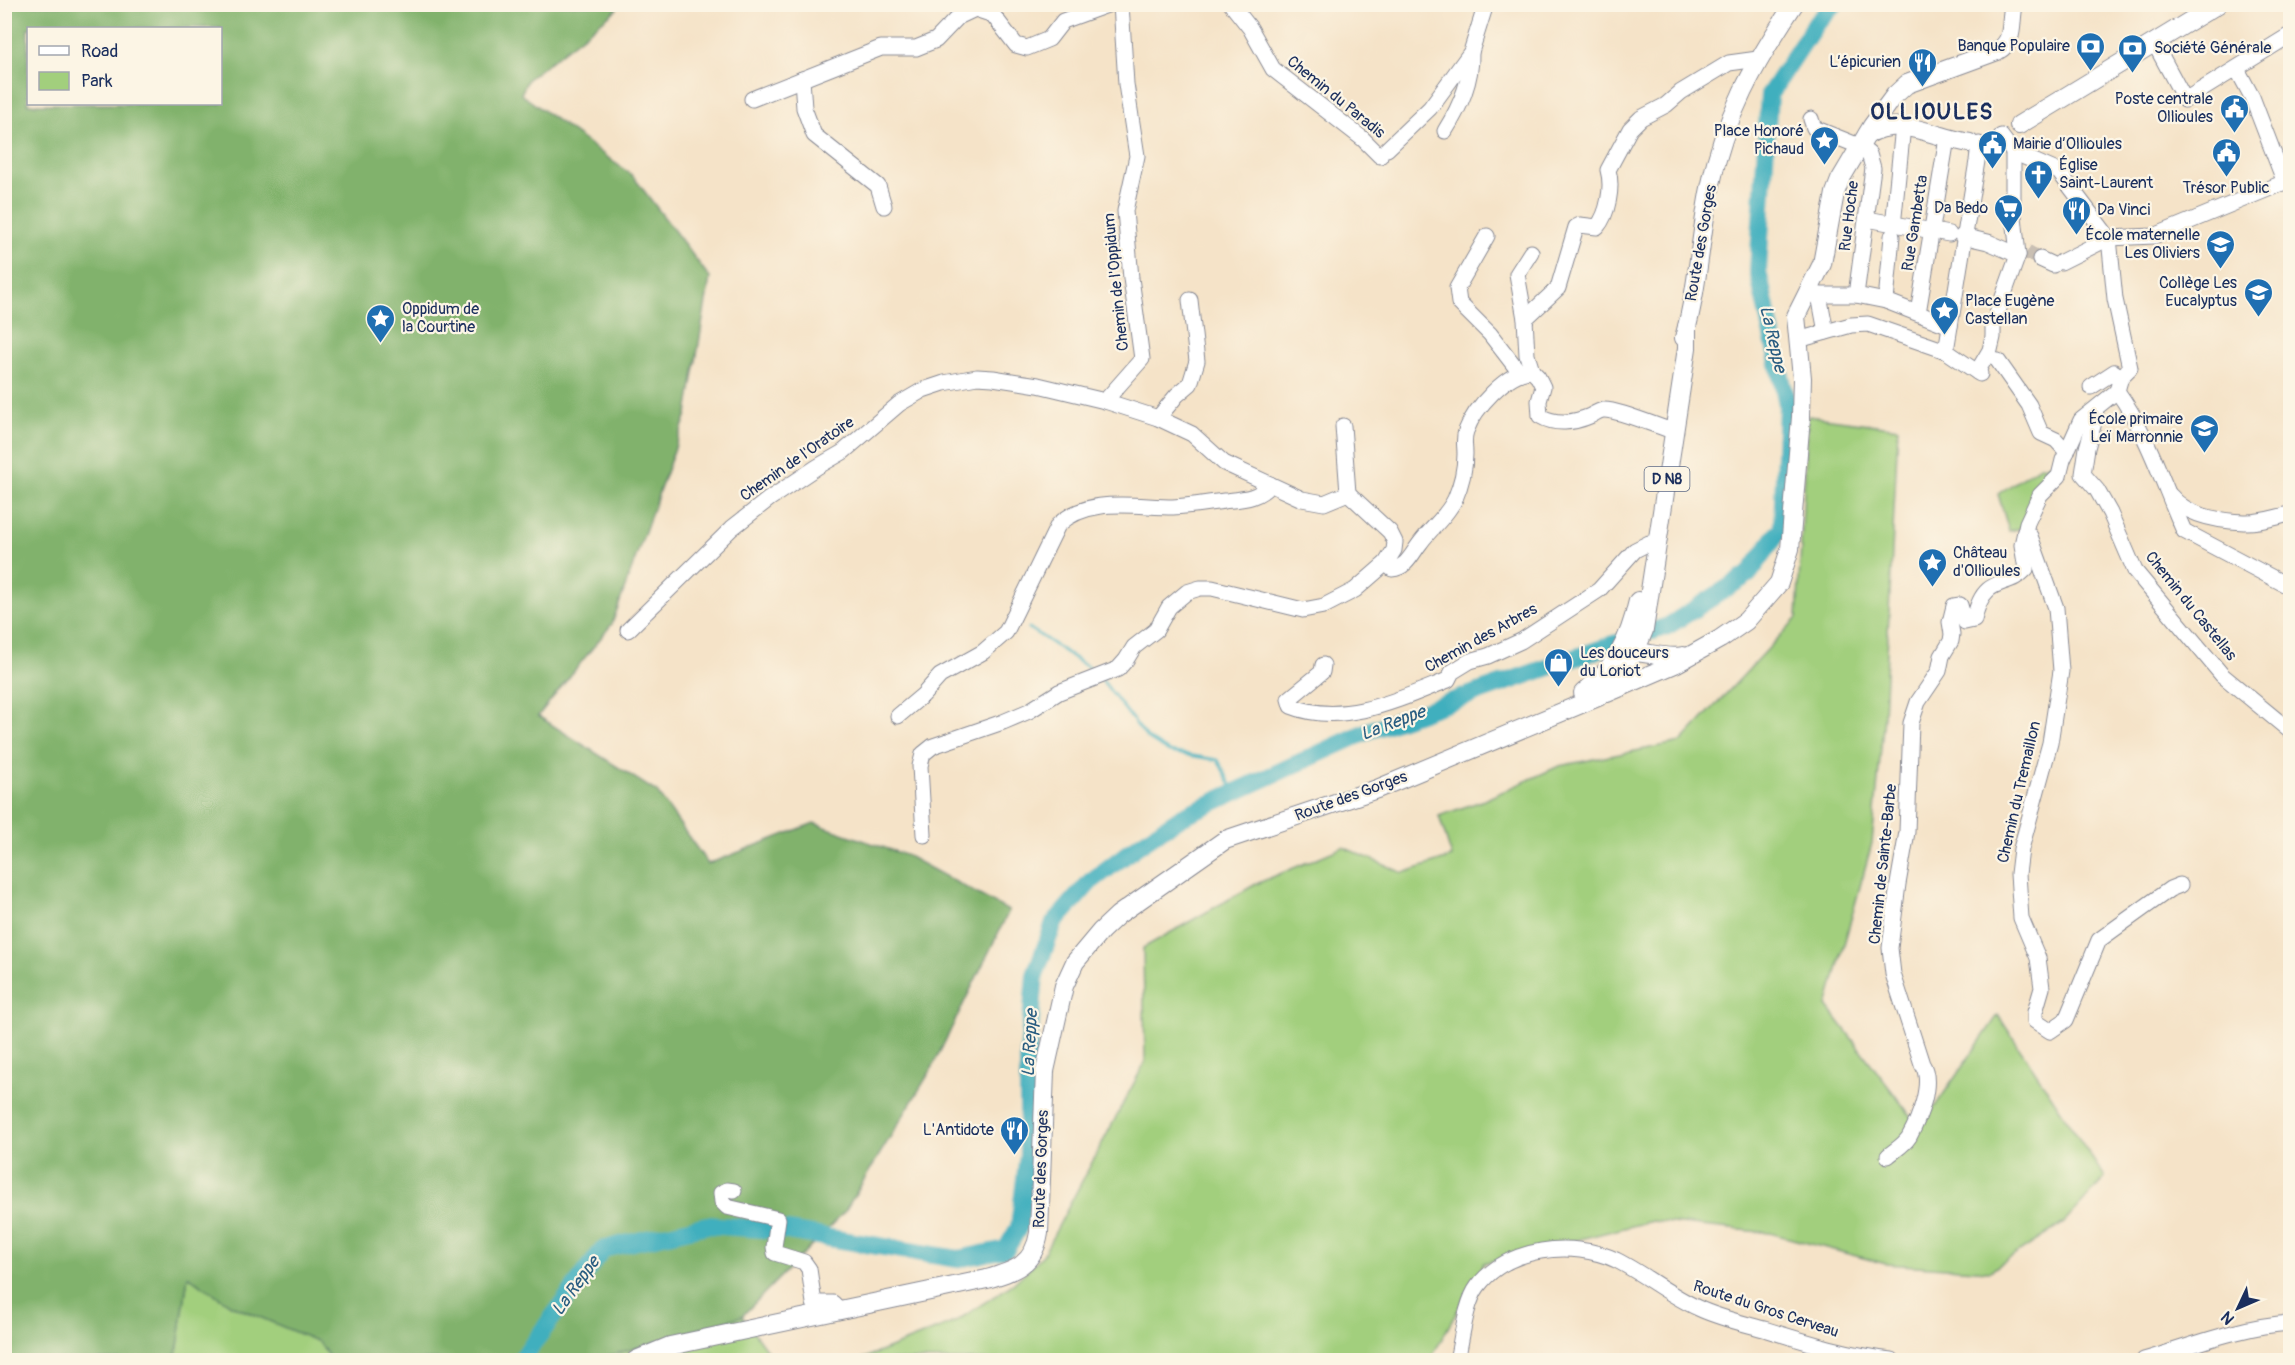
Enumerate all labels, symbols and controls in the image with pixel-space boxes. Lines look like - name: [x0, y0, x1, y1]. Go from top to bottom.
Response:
- legend: [27, 27, 222, 105]
- bank icon: Banque Populaire: [2075, 30, 2107, 72]
- bank icon: Société Générale: [2117, 32, 2149, 74]
- place label: Banque Populaire: [1957, 36, 2070, 56]
- place label: Société Générale: [2154, 38, 2271, 58]
- text: Road: [81, 40, 118, 63]
- restaurant icon: L’épicurien: [1906, 46, 1938, 88]
- street label: Chemin du Paradis: [1283, 51, 1389, 143]
- place label: L’épicurien: [1829, 52, 1901, 72]
- text: Park: [81, 70, 113, 93]
- place label: Poste centrale Ollioules: [2115, 89, 2213, 127]
- public building icon: Poste centrale Ollioules: [2218, 92, 2250, 134]
- district label: OLLIOULES: [1870, 98, 1994, 126]
- place label: Place Honoré Pichaud: [1714, 121, 1804, 159]
- place icon: Place Honoré Pichaud: [1809, 124, 1841, 166]
- public building icon: Mairie d’Ollioules: [1976, 128, 2008, 170]
- place label: Mairie d’Ollioules: [2013, 134, 2122, 154]
- public building icon: Trésor Public: [2210, 136, 2242, 178]
- place label: Église Saint-Laurent: [2059, 155, 2154, 193]
- church icon: Église Saint-Laurent: [2022, 158, 2054, 200]
- street label: Rue Gambetta: [1898, 174, 1932, 272]
- place label: Trésor Public: [2182, 178, 2270, 198]
- street label: Rue Hoche: [1835, 179, 1863, 252]
- street label: Route des Gorges: [1681, 183, 1721, 303]
- supermarket icon: Da Bedo: [1993, 192, 2025, 234]
- restaurant icon: Da Vinci: [2060, 194, 2092, 236]
- place label: Da Bedo: [1934, 198, 1988, 218]
- place label: Da Vinci: [2097, 200, 2150, 220]
- street label: Chemin de l'Oppidum: [1099, 212, 1133, 352]
- place label: École maternelle Les Oliviers: [2085, 225, 2200, 263]
- school or university icon: École maternelle Les Oliviers: [2205, 228, 2237, 270]
- place label: Collège Les Eucalyptus: [2159, 273, 2237, 311]
- school or university icon: Collège Les Eucalyptus: [2242, 276, 2274, 318]
- place label: Place Eugène Castellan: [1965, 291, 2055, 329]
- place icon: Place Eugène Castellan: [1928, 294, 1960, 336]
- place label: Oppidum de la Courtine: [402, 299, 479, 337]
- place icon: Oppidum de la Courtine: [365, 302, 397, 344]
- water label: La Reppe: [1754, 303, 1792, 377]
- place label: École primaire Leï Marronnie: [2089, 409, 2183, 447]
- street label: Chemin de l'Oratoire: [736, 412, 858, 506]
- school or university icon: École primaire Leï Marronnie: [2188, 412, 2220, 454]
- road number: D N8: [1644, 467, 1690, 491]
- place label: Château d'Ollioules: [1953, 543, 2020, 581]
- place icon: Château d'Ollioules: [1916, 546, 1948, 588]
- street label: Chemin du Castellas: [2141, 547, 2241, 665]
- street label: Chemin des Arbres: [1421, 599, 1541, 677]
- place label: Les douceurs du Loriot: [1580, 643, 1669, 681]
- shop icon: Les douceurs du Loriot: [1543, 646, 1575, 688]
- water label: La Reppe: [1357, 699, 1431, 746]
- street label: Chemin du Tremaillon: [1993, 719, 2045, 865]
- street label: Route des Gorges: [1292, 766, 1410, 826]
- street label: Chemin de Sainte-Barbe: [1865, 783, 1901, 945]
- water label: La Reppe: [1017, 1007, 1043, 1077]
- street label: Route des Gorges: [1029, 1110, 1053, 1228]
- restaurant icon: L'Antidote: [999, 1114, 1031, 1156]
- place label: L'Antidote: [923, 1120, 994, 1140]
- water label: La Reppe: [547, 1250, 606, 1320]
- street label: Route du Gros Cerveau: [1691, 1276, 1841, 1342]
- north arrow: [2208, 1278, 2268, 1338]
- text: N: [2217, 1307, 2239, 1329]

